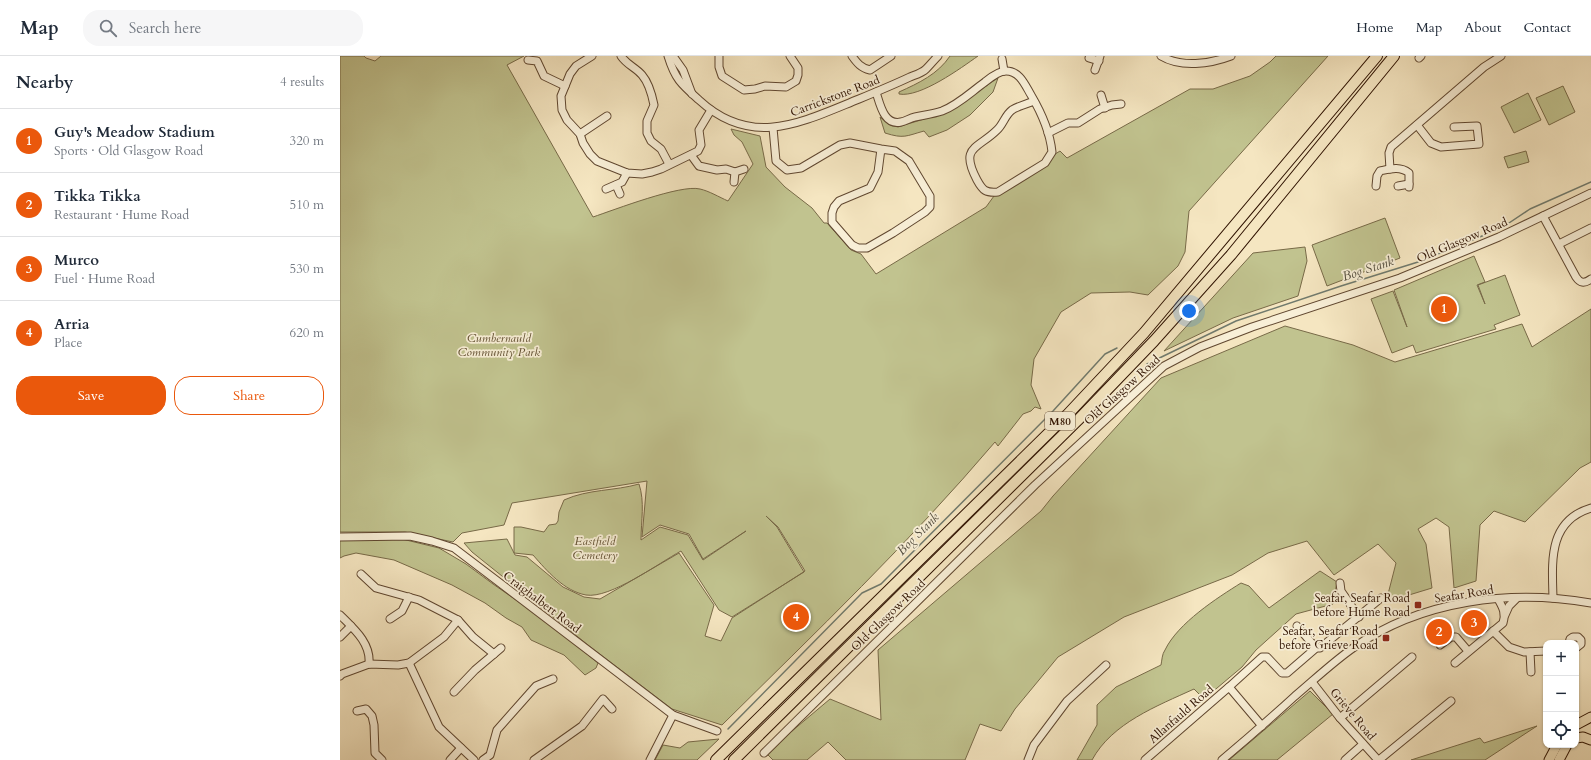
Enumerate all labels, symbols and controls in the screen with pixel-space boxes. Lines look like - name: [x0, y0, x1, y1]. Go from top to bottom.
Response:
- search box: [83, 10, 363, 46]
- text: Map: [20, 15, 59, 41]
- icon: search: [97, 17, 119, 39]
- text: Search here: [129, 18, 201, 38]
- text: Home: [1356, 18, 1394, 37]
- text: Map: [1416, 18, 1442, 37]
- text: About: [1464, 18, 1501, 37]
- text: Contact: [1523, 18, 1571, 37]
- text: Nearby: [16, 71, 73, 94]
- street label: Carrickstone Road: [788, 71, 883, 120]
- text: 4 results: [280, 73, 324, 91]
- text: Guy's Meadow Stadium: [54, 122, 215, 142]
- text: 1: [26, 132, 32, 150]
- text: 320 m: [290, 132, 324, 150]
- text: Sports · Old Glasgow Road: [54, 142, 203, 160]
- text: Tikka Tikka: [54, 186, 141, 206]
- text: 2: [26, 196, 32, 214]
- text: 510 m: [290, 196, 324, 214]
- text: Restaurant · Hume Road: [54, 206, 189, 224]
- street label: Old Glasgow Road: [1414, 213, 1510, 266]
- text: Murco: [54, 250, 99, 270]
- water label: Bog Stank: [1340, 252, 1397, 286]
- text: 3: [26, 260, 32, 278]
- text: 530 m: [290, 260, 324, 278]
- text: Fuel · Hume Road: [54, 270, 155, 288]
- pin: 1: [1431, 294, 1457, 324]
- your location: [1179, 301, 1199, 321]
- text: Arria: [54, 314, 90, 334]
- text: 4: [26, 324, 32, 342]
- text: 620 m: [290, 324, 324, 342]
- park label: Cumbernauld Community Park: [458, 330, 540, 360]
- text: Place: [54, 334, 82, 352]
- street label: Old Glasgow Road: [1081, 351, 1164, 428]
- button: Save: [16, 376, 166, 415]
- button: Share: [174, 376, 324, 415]
- road number: M80: [1045, 412, 1075, 430]
- water label: Bog Stank: [893, 508, 944, 559]
- park label: Eastfield Cemetery: [572, 533, 618, 563]
- street label: Craighalbert Road: [500, 568, 585, 637]
- street label: Old Glasgow Road: [847, 575, 929, 655]
- street label: Seafar Road: [1433, 581, 1495, 607]
- place label: Seafar, Seafar Road before Hume Road: [1313, 590, 1411, 620]
- marker: Seafar, Seafar Road before Hume Road: [1413, 600, 1423, 610]
- pin: 4: [783, 602, 809, 632]
- pin: 3: [1461, 608, 1487, 638]
- pin: 2: [1426, 617, 1452, 647]
- place label: Seafar, Seafar Road before Grieve Road: [1279, 623, 1379, 653]
- marker: Seafar, Seafar Road before Grieve Road: [1381, 633, 1391, 643]
- map controls: [1543, 640, 1579, 748]
- button: +: [1543, 640, 1579, 676]
- button: −: [1543, 676, 1579, 712]
- street label: Allanfauld Road: [1145, 681, 1217, 747]
- street label: Grieve Road: [1326, 684, 1380, 744]
- button: locate: [1543, 712, 1579, 748]

